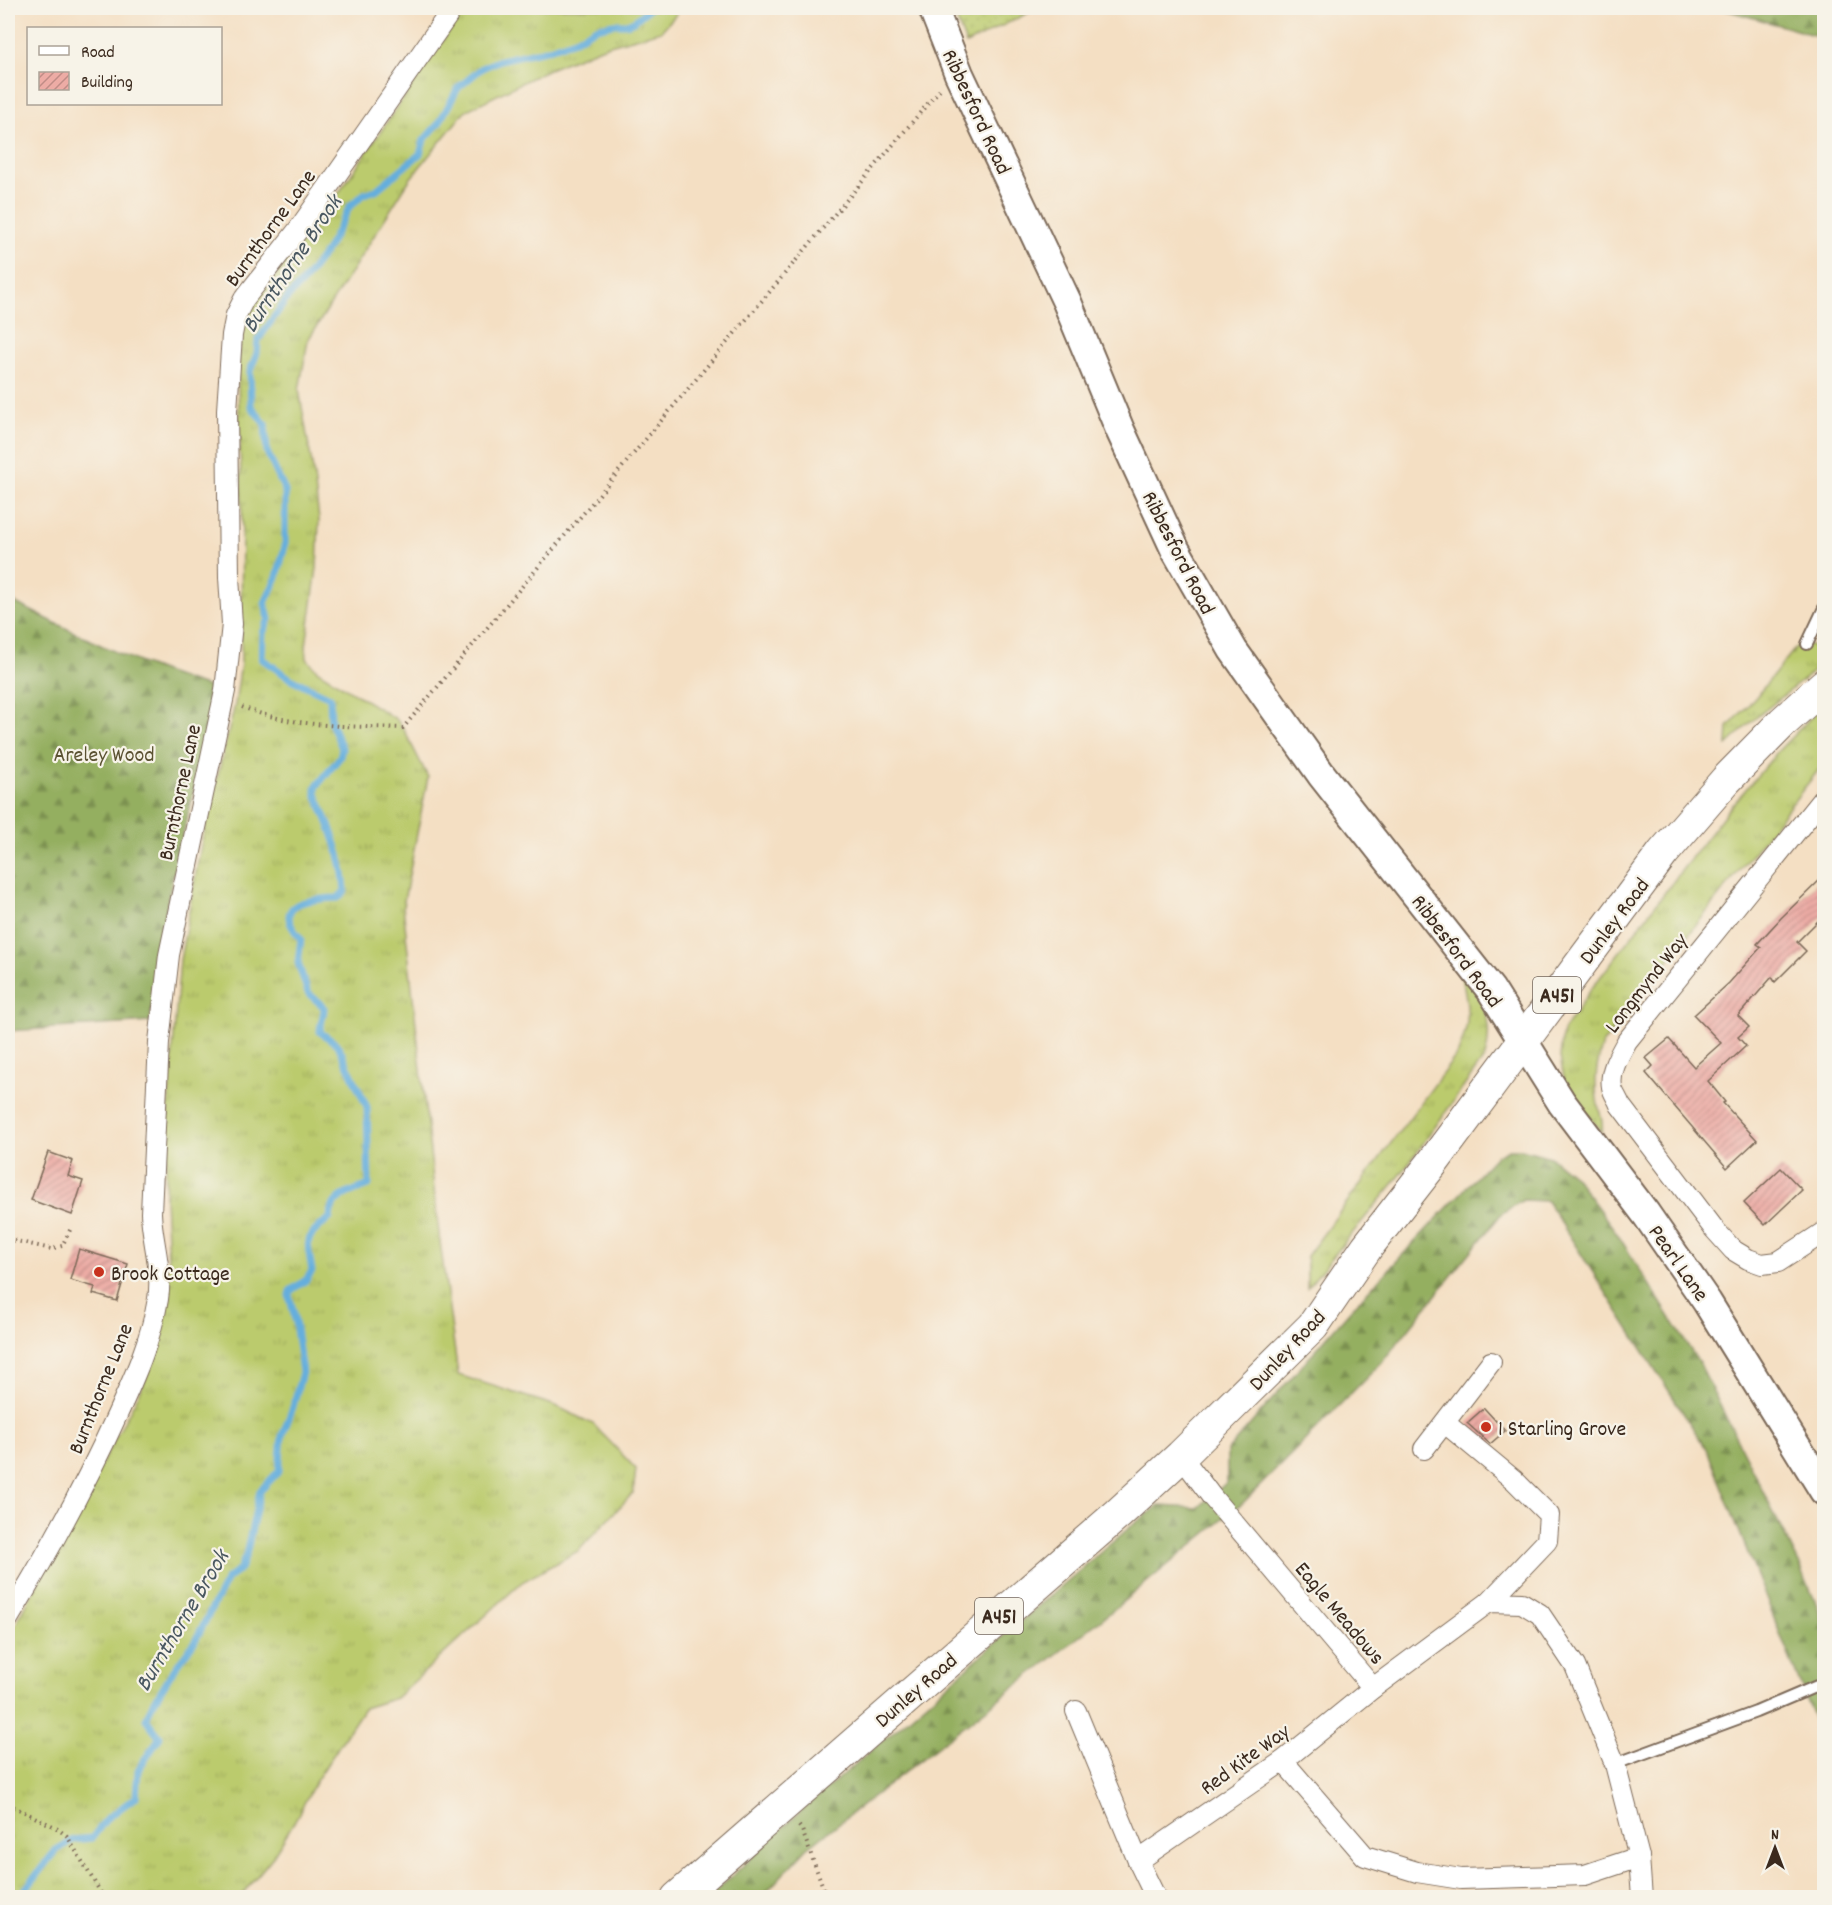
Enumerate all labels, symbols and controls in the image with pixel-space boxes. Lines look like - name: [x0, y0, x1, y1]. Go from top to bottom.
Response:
- legend: [27, 27, 222, 105]
- text: Road: [81, 41, 115, 66]
- street label: Ribbesford Road: [932, 45, 1017, 180]
- text: Building: [81, 71, 133, 96]
- street label: Burnthorne Lane: [219, 164, 325, 294]
- water label: Burnthorne Brook: [235, 187, 353, 340]
- street label: Ribbesford Road: [1132, 486, 1221, 621]
- street label: Burnthorne Lane: [152, 722, 211, 864]
- park label: Areley Wood: [53, 741, 155, 772]
- street label: Dunley Road: [1573, 872, 1659, 972]
- street label: Ribbesford Road: [1402, 889, 1508, 1015]
- street label: Longmynd Way: [1599, 926, 1698, 1041]
- road number: A451: [1533, 977, 1581, 1013]
- street label: Pearl Lane: [1639, 1219, 1715, 1309]
- place label: Brook Cottage: [111, 1260, 230, 1291]
- marker: Brook Cottage: [92, 1265, 106, 1279]
- street label: Dunley Road: [1243, 1304, 1334, 1399]
- street label: Burnthorne Lane: [62, 1319, 143, 1459]
- place label: 1 Starling Grove: [1498, 1415, 1626, 1446]
- marker: 1 Starling Grove: [1479, 1420, 1493, 1434]
- water label: Burnthorne Brook: [128, 1542, 240, 1699]
- street label: Eagle Meadows: [1286, 1556, 1391, 1673]
- road number: A451: [975, 1598, 1023, 1634]
- street label: Dunley Road: [869, 1647, 966, 1736]
- street label: Red Kite Way: [1195, 1717, 1298, 1804]
- north arrow: [1745, 1818, 1805, 1878]
- text: N: [1771, 1824, 1779, 1847]

